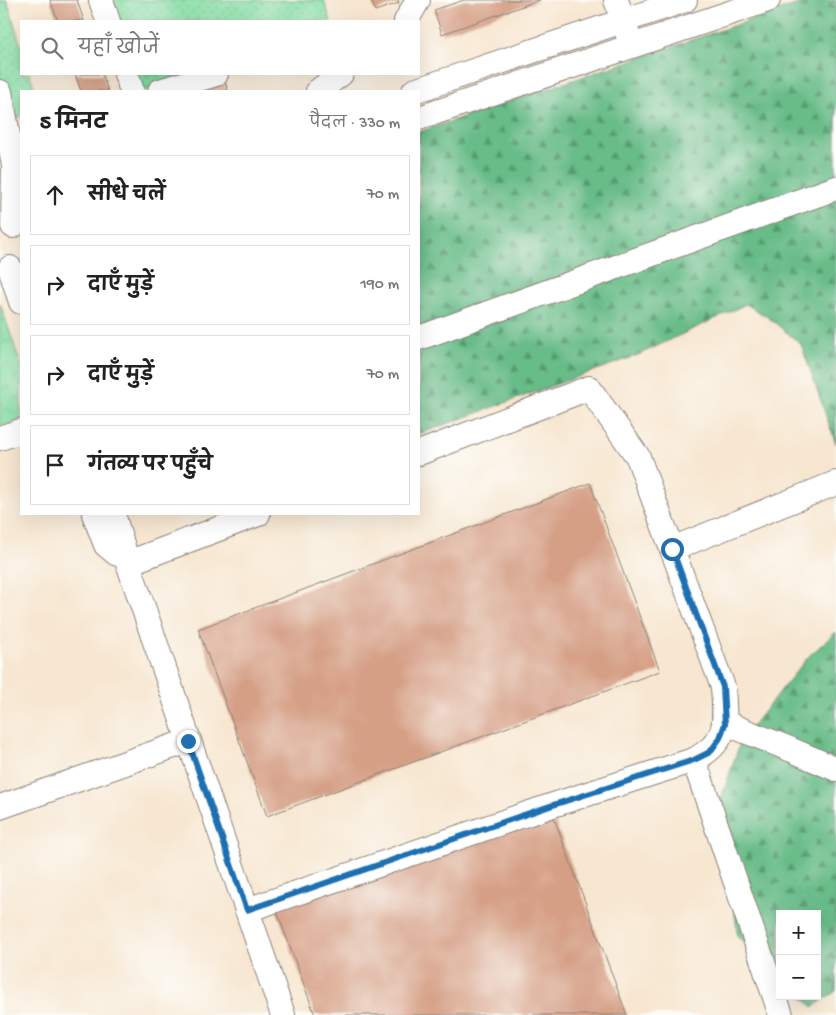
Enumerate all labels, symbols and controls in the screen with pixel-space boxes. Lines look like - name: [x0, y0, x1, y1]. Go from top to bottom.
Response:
- search box: [20, 20, 420, 75]
- icon: search: [38, 34, 66, 62]
- text: यहाँ खोजें: [78, 38, 159, 61]
- text: 5 मिनट: [40, 112, 107, 137]
- text: पैदल · 330 m: [310, 115, 400, 134]
- icon: ahead: [41, 181, 69, 209]
- text: सीधे चलें: [88, 185, 165, 208]
- text: 70 m: [366, 186, 399, 205]
- icon: right: [41, 271, 69, 299]
- text: दाएँ मुड़ें: [88, 275, 154, 298]
- text: 190 m: [360, 276, 399, 295]
- icon: right: [41, 361, 69, 389]
- text: दाएँ मुड़ें: [88, 365, 154, 388]
- text: 70 m: [366, 366, 399, 385]
- icon: arrive: [41, 451, 69, 479]
- text: गंतव्य पर पहुँचे: [88, 455, 212, 478]
- route start: [661, 538, 684, 561]
- route end: [177, 730, 200, 753]
- map controls: [776, 910, 821, 1000]
- button: +: [776, 910, 821, 955]
- button: −: [776, 955, 821, 1000]

